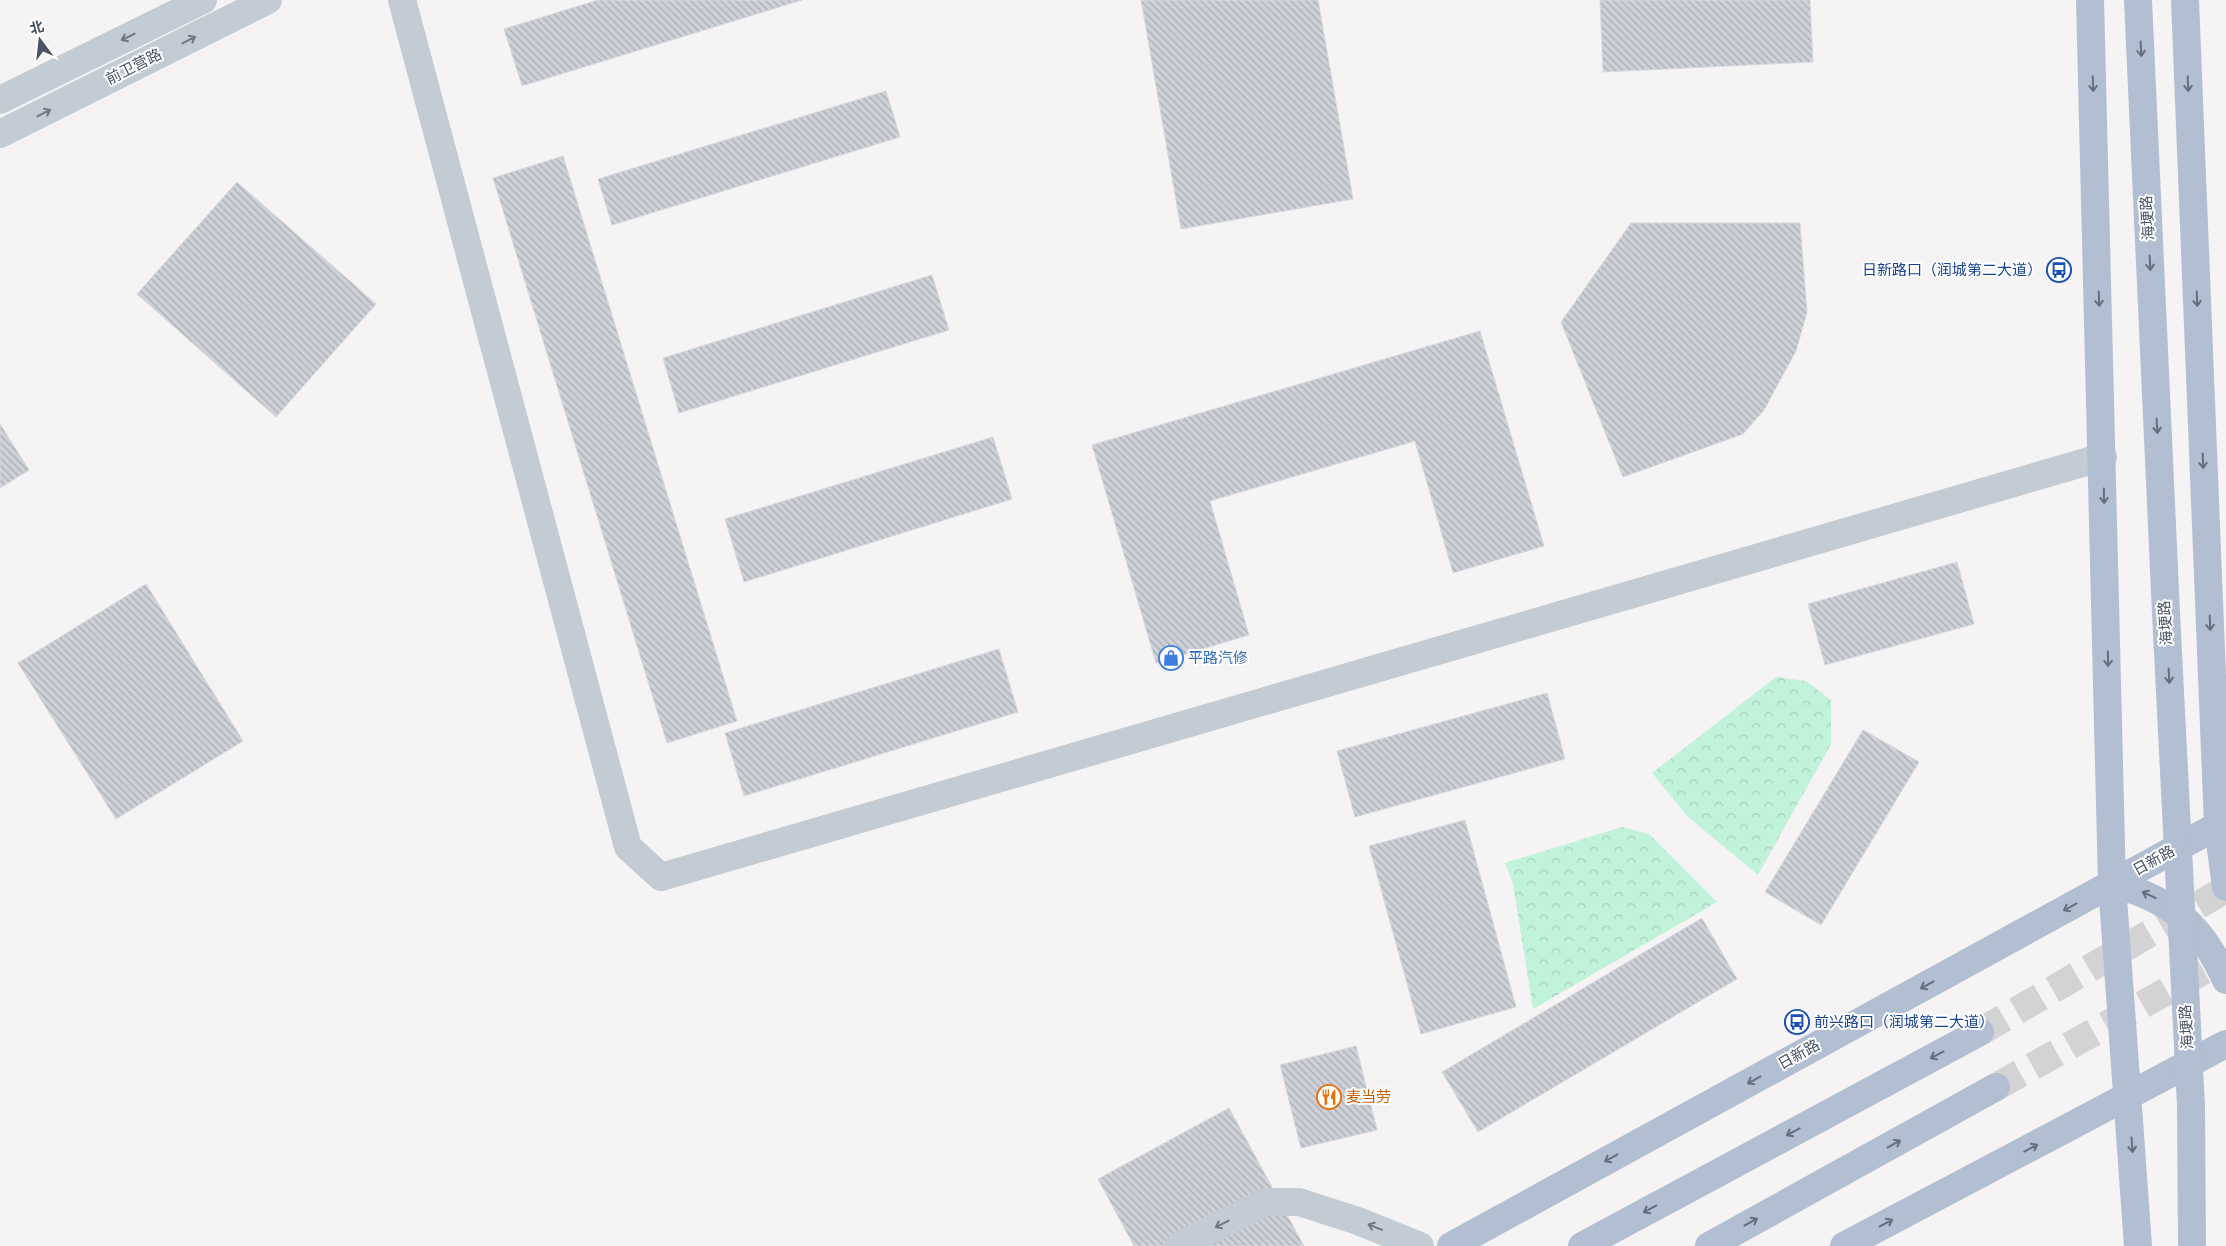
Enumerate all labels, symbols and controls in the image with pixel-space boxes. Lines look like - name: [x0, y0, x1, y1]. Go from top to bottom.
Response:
- north arrow: [15, 15, 65, 65]
- text: 北: [28, 18, 46, 38]
- one-way arrow: [121, 33, 136, 42]
- one-way arrow: [181, 35, 196, 44]
- one-way arrow: [2136, 40, 2145, 56]
- street label: 前卫营路: [103, 45, 165, 89]
- one-way arrow: [2088, 75, 2097, 91]
- one-way arrow: [2184, 75, 2193, 91]
- one-way arrow: [36, 108, 51, 118]
- street label: 海埂路: [2137, 195, 2159, 241]
- one-way arrow: [2146, 255, 2155, 271]
- bus stop icon: 日新路口（润城第二大道）: [2046, 257, 2072, 283]
- place label: 日新路口（润城第二大道）: [1862, 261, 2042, 280]
- one-way arrow: [2094, 290, 2103, 306]
- one-way arrow: [2192, 290, 2202, 306]
- one-way arrow: [2153, 418, 2162, 434]
- one-way arrow: [2199, 453, 2208, 469]
- one-way arrow: [2099, 488, 2109, 504]
- street label: 海埂路: [2155, 600, 2177, 646]
- one-way arrow: [2205, 615, 2214, 631]
- shop icon: 平路汽修: [1158, 645, 1184, 671]
- place label: 平路汽修: [1188, 649, 1248, 668]
- one-way arrow: [2103, 650, 2112, 666]
- one-way arrow: [2164, 667, 2173, 683]
- street label: 日新路: [2130, 842, 2178, 880]
- one-way arrow: [2141, 890, 2156, 900]
- one-way arrow: [2062, 902, 2077, 912]
- one-way arrow: [1920, 980, 1935, 990]
- street label: 海埂路: [2176, 1004, 2198, 1050]
- bus stop icon: 前兴路口（润城第二大道）: [1784, 1009, 1810, 1035]
- place label: 前兴路口（润城第二大道）: [1814, 1013, 1994, 1032]
- street label: 日新路: [1775, 1036, 1823, 1074]
- one-way arrow: [1930, 1051, 1944, 1061]
- one-way arrow: [1747, 1076, 1762, 1085]
- restaurant icon: 麦当劳: [1316, 1084, 1342, 1110]
- place label: 麦当劳: [1346, 1088, 1391, 1107]
- one-way arrow: [1786, 1127, 1801, 1137]
- one-way arrow: [2127, 1137, 2136, 1153]
- one-way arrow: [1886, 1139, 1901, 1149]
- one-way arrow: [2023, 1143, 2038, 1153]
- one-way arrow: [1604, 1153, 1619, 1163]
- one-way arrow: [1643, 1204, 1658, 1214]
- one-way arrow: [1744, 1217, 1758, 1227]
- one-way arrow: [1879, 1218, 1894, 1228]
- one-way arrow: [1215, 1220, 1230, 1229]
- one-way arrow: [1368, 1222, 1383, 1232]

